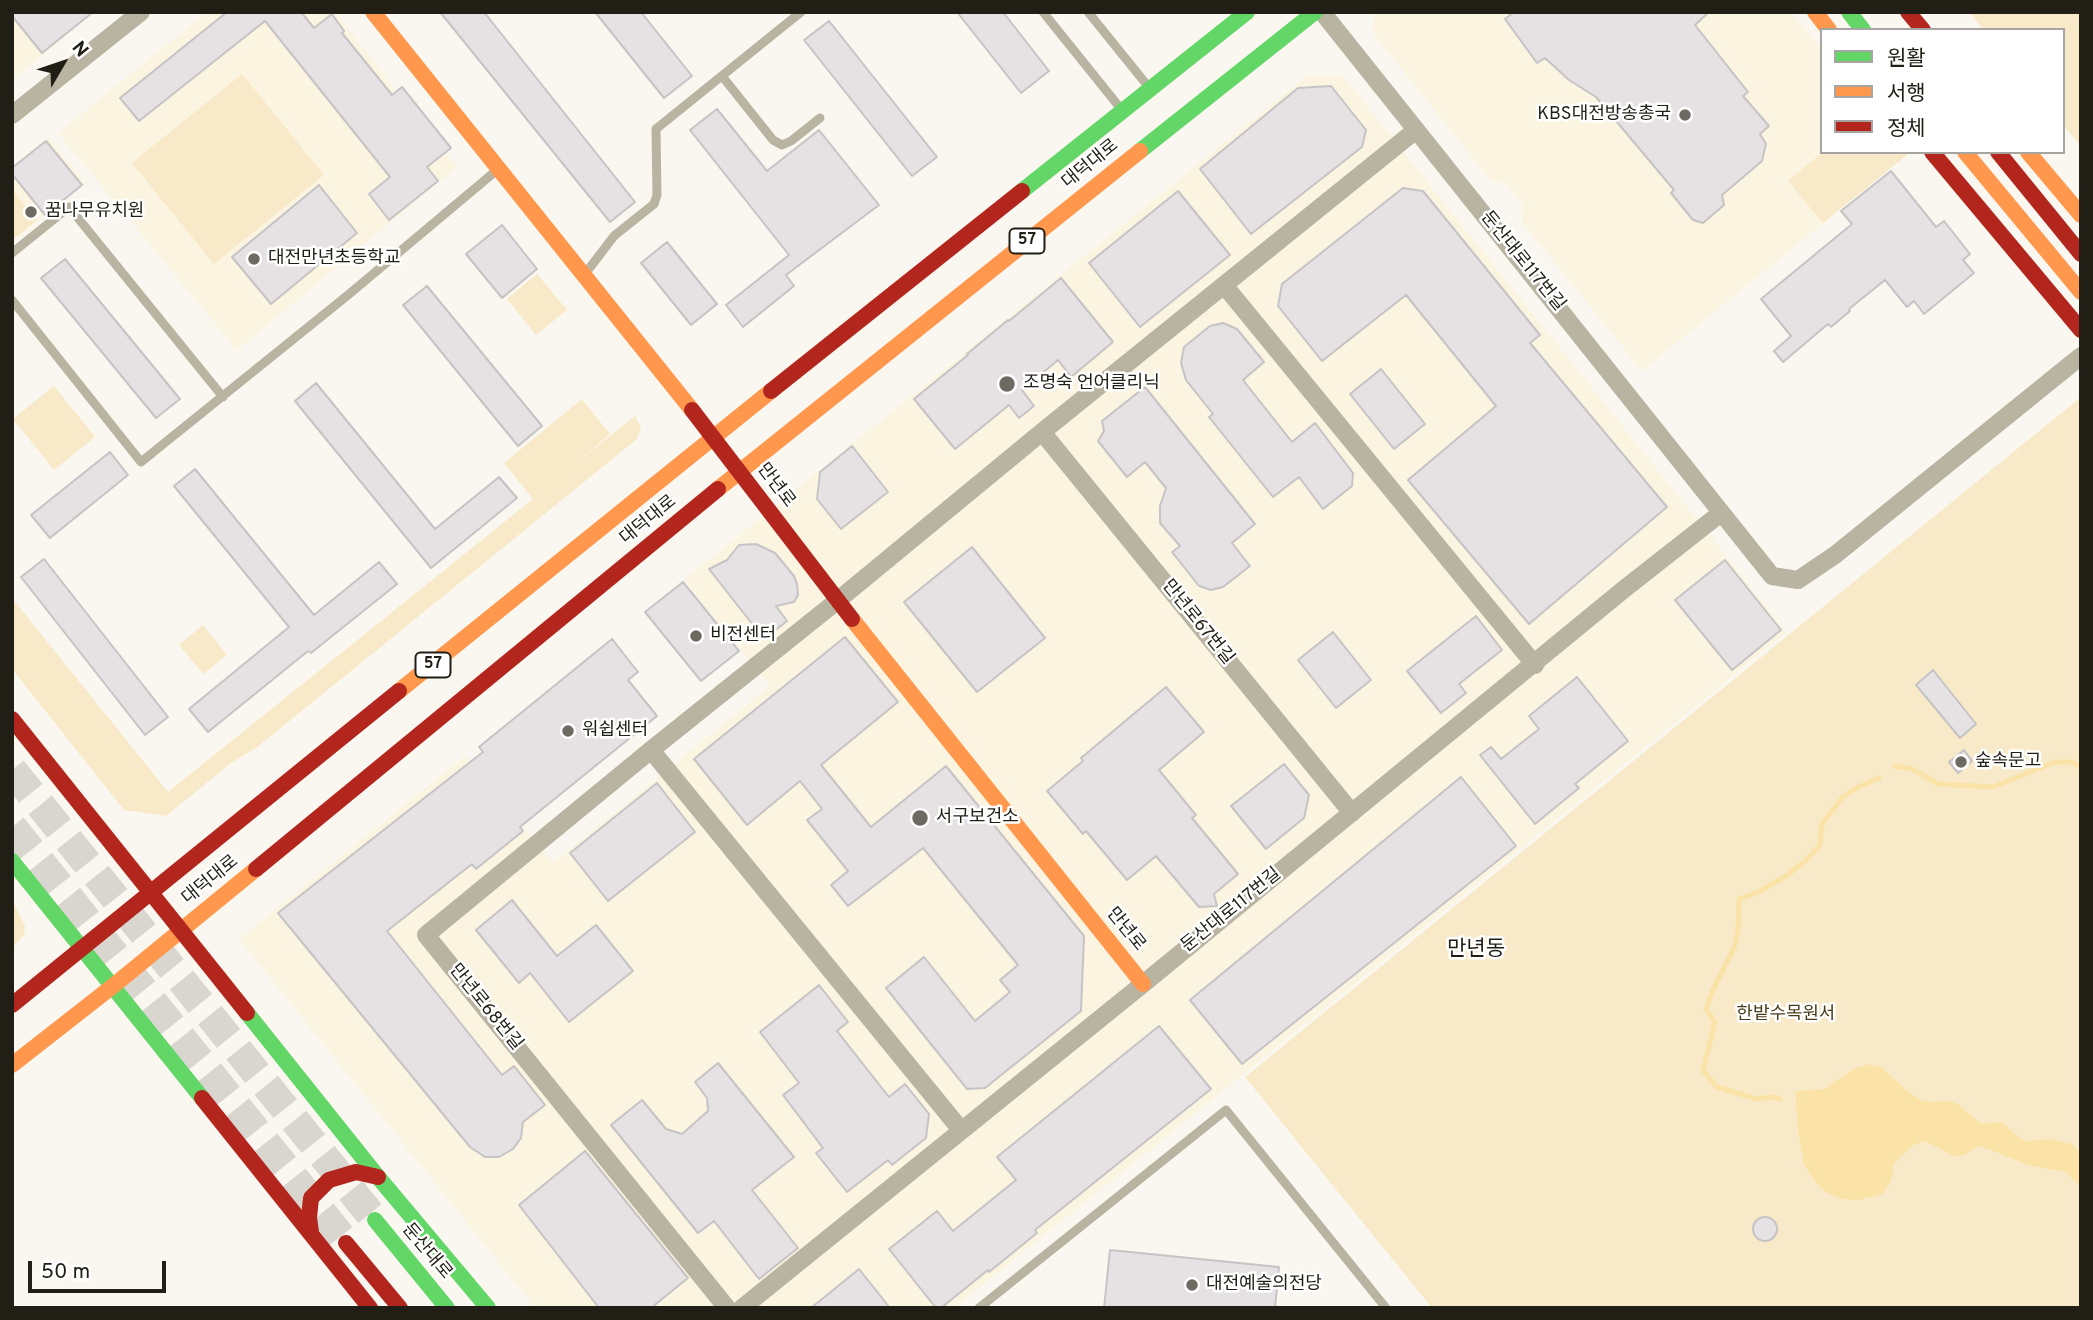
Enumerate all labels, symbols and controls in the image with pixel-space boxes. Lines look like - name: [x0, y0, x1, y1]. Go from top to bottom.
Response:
- north arrow: [28, 28, 98, 98]
- legend: [1820, 28, 2065, 154]
- text: N: [66, 37, 93, 63]
- text: 원활: [1887, 46, 1926, 73]
- text: 서행: [1887, 81, 1926, 108]
- place label: KBS대전방송총국: [1537, 104, 1671, 126]
- marker: KBS대전방송총국: [1677, 107, 1693, 123]
- text: 정체: [1887, 116, 1926, 143]
- street label: 대덕대로: [1058, 136, 1124, 194]
- place label: 꿈나무유치원: [45, 201, 144, 223]
- marker: 꿈나무유치원: [23, 204, 39, 220]
- street label: 둔산대로117번길: [1475, 208, 1569, 316]
- road number: 57: [1010, 229, 1044, 254]
- place label: 대전만년초등학교: [268, 248, 400, 270]
- marker: 대전만년초등학교: [246, 251, 262, 267]
- place label: 조명숙 언어클리닉: [1023, 373, 1160, 395]
- marker: 조명숙 언어클리닉: [997, 374, 1017, 394]
- street label: 만년로: [751, 460, 799, 512]
- street label: 대덕대로: [616, 492, 682, 550]
- street label: 만년로67번길: [1156, 576, 1238, 670]
- place label: 비전센터: [710, 625, 776, 647]
- marker: 비전센터: [688, 628, 704, 644]
- road number: 57: [416, 652, 450, 678]
- place label: 워쉽센터: [582, 720, 648, 742]
- marker: 워쉽센터: [560, 723, 576, 739]
- place label: 숲속문고: [1975, 751, 2041, 773]
- marker: 숲속문고: [1953, 754, 1969, 770]
- place label: 서구보건소: [936, 807, 1019, 829]
- marker: 서구보건소: [910, 808, 930, 828]
- street label: 대덕대로: [178, 852, 244, 910]
- street label: 둔산대로117번길: [1178, 864, 1286, 958]
- street label: 만년로: [1101, 904, 1149, 956]
- district label: 만년동: [1447, 938, 1505, 964]
- street label: 만년로68번길: [444, 961, 526, 1055]
- park label: 한밭수목원서: [1736, 1004, 1836, 1026]
- street label: 둔산대로: [396, 1220, 456, 1284]
- scale bar: [32, 1246, 170, 1290]
- text: 50 m: [41, 1259, 90, 1286]
- place label: 대전예술의전당: [1206, 1274, 1322, 1296]
- marker: 대전예술의전당: [1184, 1277, 1200, 1293]

